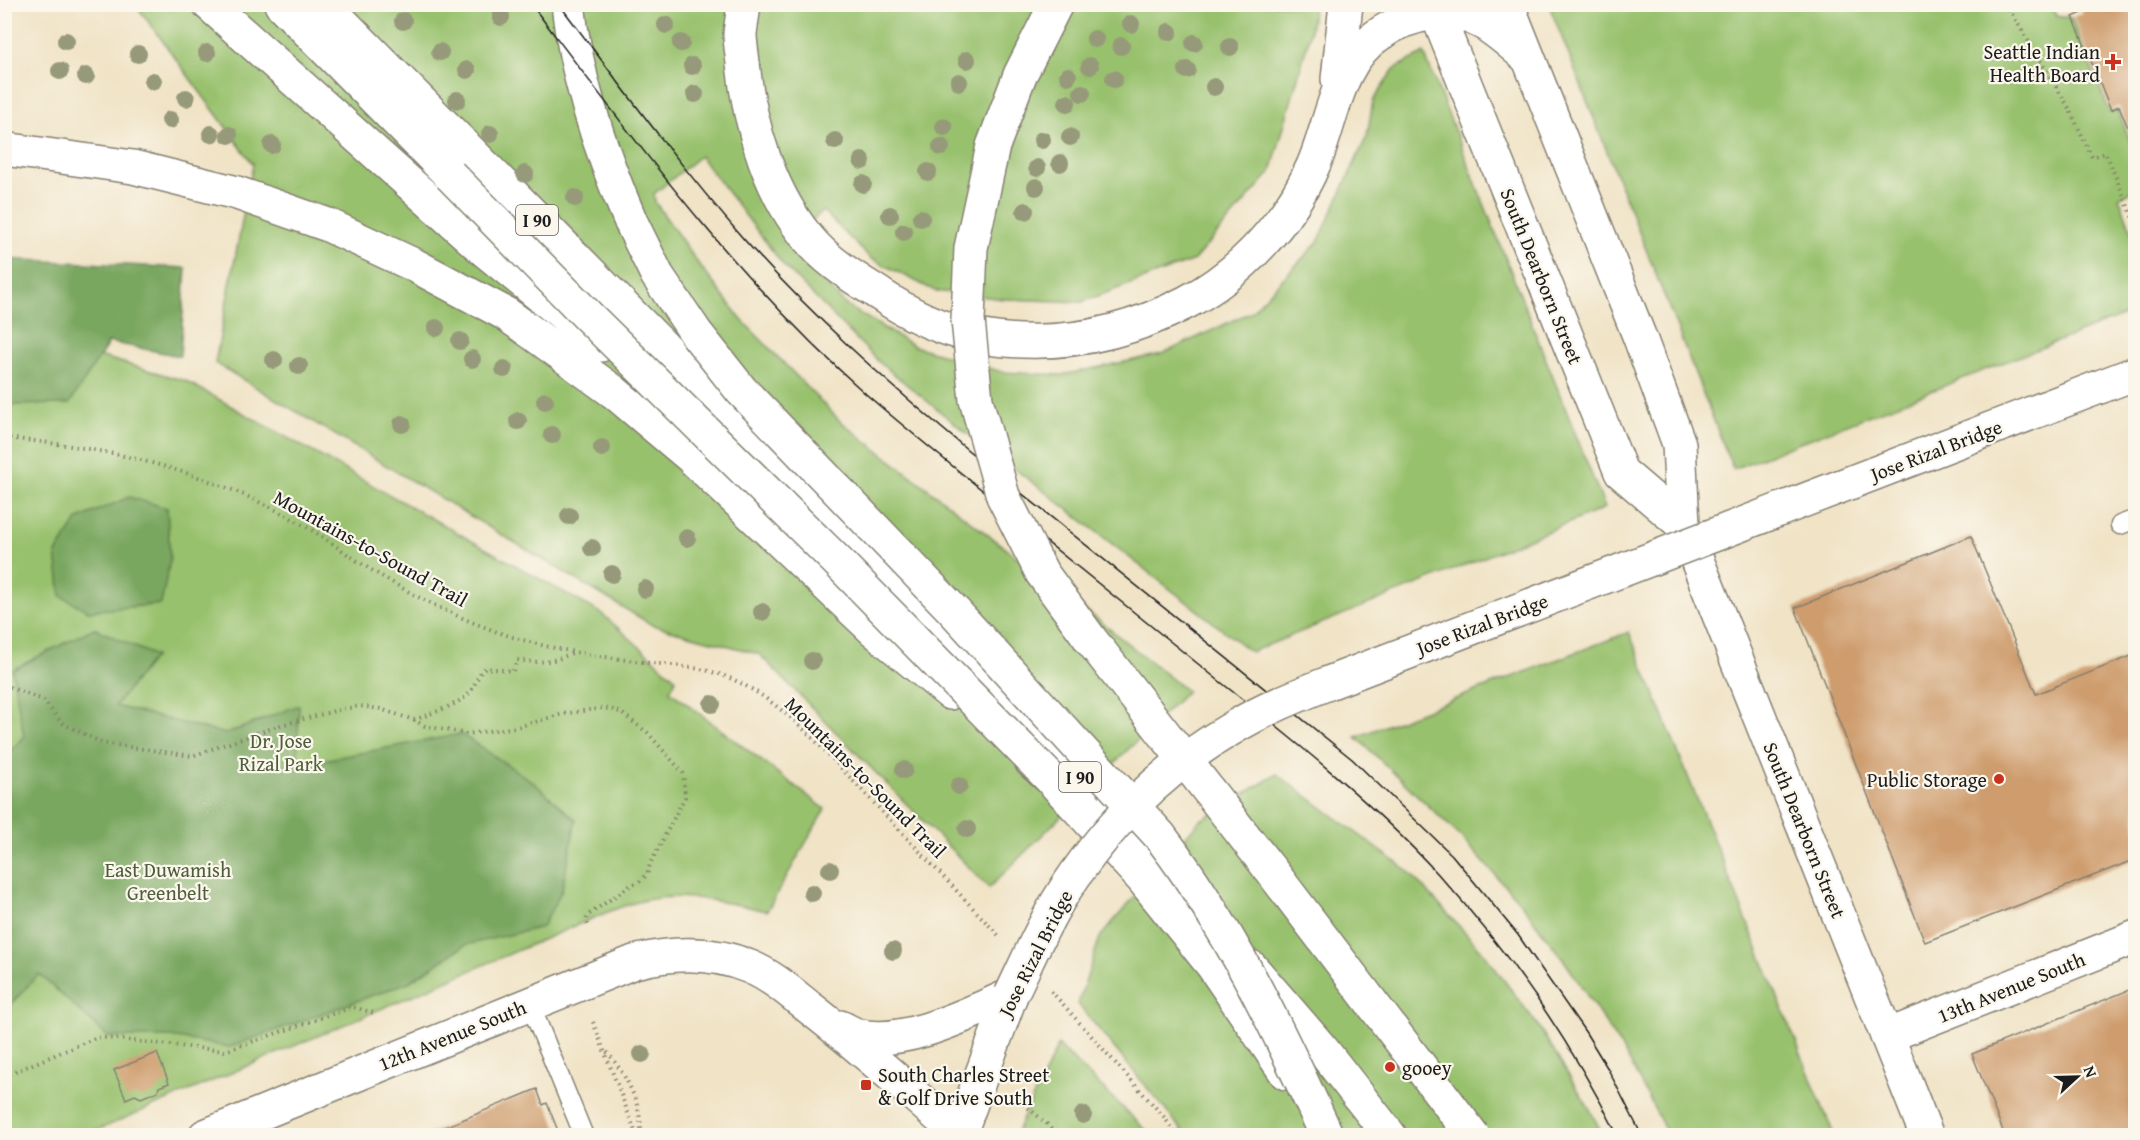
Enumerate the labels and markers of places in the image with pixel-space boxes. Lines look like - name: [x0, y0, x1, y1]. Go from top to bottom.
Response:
- place label: Seattle Indian Health Board: [1984, 37, 2100, 89]
- marker: Seattle Indian Health Board: [2104, 53, 2122, 71]
- place label: Public Storage: [1867, 765, 1987, 794]
- marker: Public Storage: [1992, 772, 2006, 786]
- place label: gooey: [1402, 1053, 1452, 1082]
- place label: South Charles Street & Golf Drive South: [878, 1060, 1049, 1112]
- marker: gooey: [1383, 1060, 1397, 1074]
- marker: South Charles Street & Golf Drive South: [859, 1078, 873, 1092]

